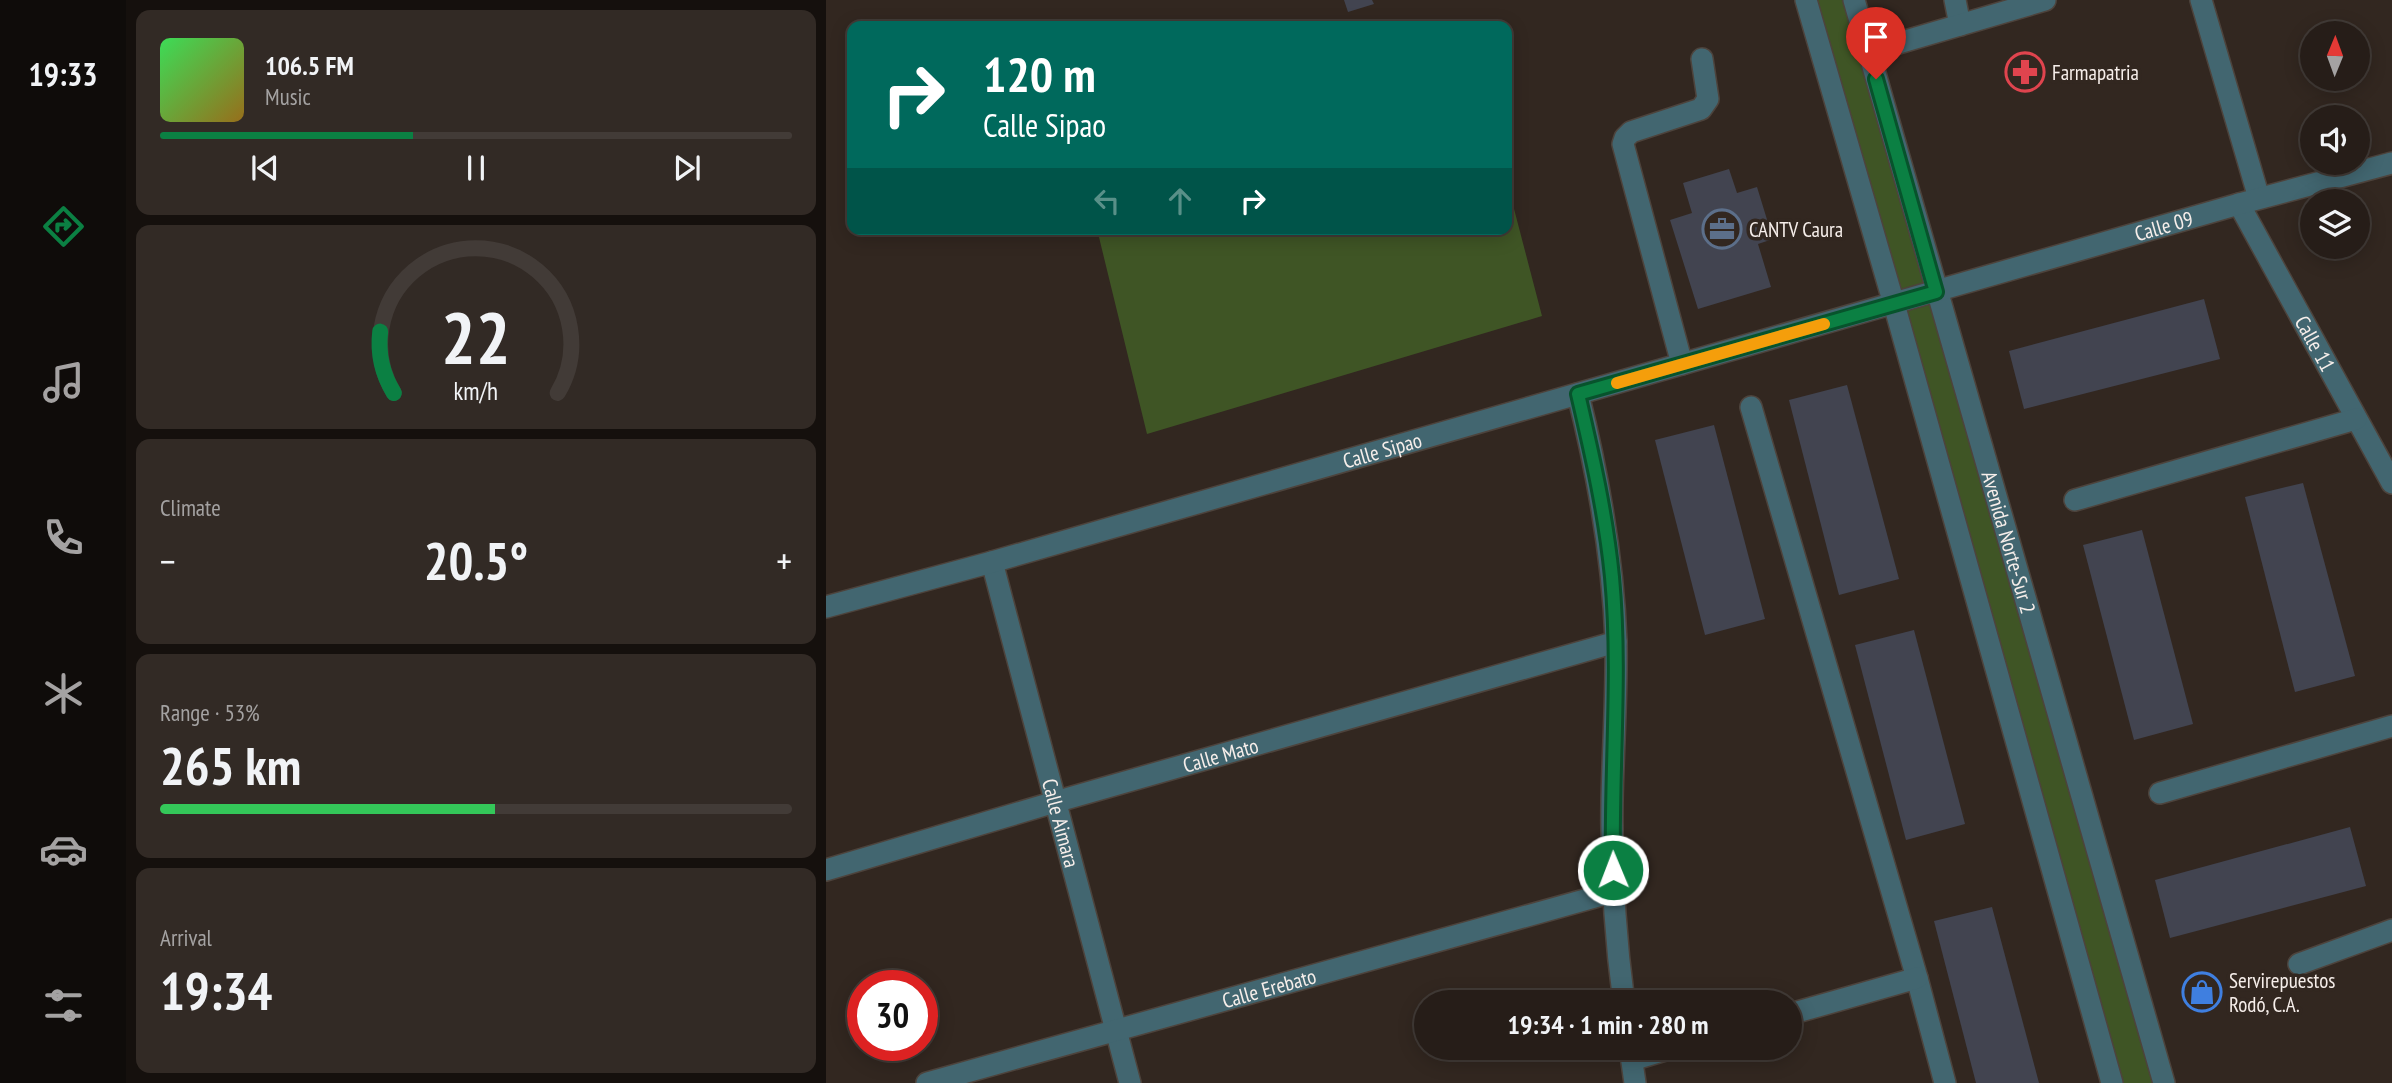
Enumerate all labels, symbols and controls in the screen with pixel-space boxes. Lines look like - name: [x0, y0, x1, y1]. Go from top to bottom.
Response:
- pin: [1846, 7, 1906, 79]
- icon: arrive: [1857, 18, 1895, 56]
- north arrow: [2300, 21, 2370, 91]
- map controls: [2300, 21, 2370, 259]
- text: 120 m: [983, 42, 1096, 106]
- text: 106.5 FM: [265, 49, 354, 82]
- icon: right: [868, 49, 959, 140]
- pharmacy icon: Farmapatria: [2004, 51, 2046, 93]
- text: 19:33: [28, 53, 98, 95]
- place label: Farmapatria: [2052, 59, 2139, 86]
- text: Music: [265, 82, 311, 111]
- text: Calle Sipao: [983, 104, 1106, 146]
- button: sound: [2300, 105, 2370, 175]
- icon: previous: [246, 149, 284, 187]
- icon: pause: [457, 149, 495, 187]
- icon: next: [668, 149, 706, 187]
- icon: left: [1088, 182, 1126, 220]
- icon: ahead: [1161, 182, 1199, 220]
- icon: right: [1234, 182, 1272, 220]
- button: layers: [2300, 189, 2370, 259]
- icon: directions: [39, 202, 88, 251]
- street label: Calle 09: [2131, 204, 2196, 247]
- office icon: CANTV Caura: [1701, 208, 1743, 250]
- place label: CANTV Caura: [1749, 216, 1843, 243]
- text: 22: [441, 289, 511, 383]
- street label: Calle 11: [2289, 311, 2342, 376]
- icon: music: [39, 358, 88, 407]
- text: km/h: [454, 375, 498, 407]
- street label: Calle Sipao: [1340, 426, 1425, 474]
- street label: Avenida Norte-Sur 2: [1976, 468, 2042, 616]
- text: Climate: [160, 493, 221, 522]
- icon: phone: [39, 513, 88, 562]
- text: 20.5°: [424, 527, 528, 594]
- text: −: [160, 536, 176, 585]
- text: +: [776, 536, 792, 585]
- icon: climate: [39, 669, 88, 718]
- text: Range · 53%: [160, 698, 260, 727]
- street label: Calle Mato: [1180, 731, 1261, 778]
- text: 265 km: [160, 732, 301, 799]
- street label: Calle Aimara: [1036, 776, 1086, 870]
- icon: car: [39, 825, 88, 874]
- position arrow: [1576, 833, 1650, 907]
- text: Arrival: [160, 923, 212, 952]
- text: 19:34: [160, 957, 272, 1024]
- street label: Calle Erebato: [1219, 962, 1319, 1014]
- place label: Servirepuestos Rodó, C.A.: [2229, 967, 2335, 1018]
- speed limit sign: 30: [847, 970, 938, 1061]
- shop icon: Servirepuestos Rodó, C.A.: [2181, 971, 2223, 1013]
- icon: filters: [39, 981, 88, 1030]
- text: 19:34 · 1 min · 280 m: [1508, 1008, 1708, 1041]

